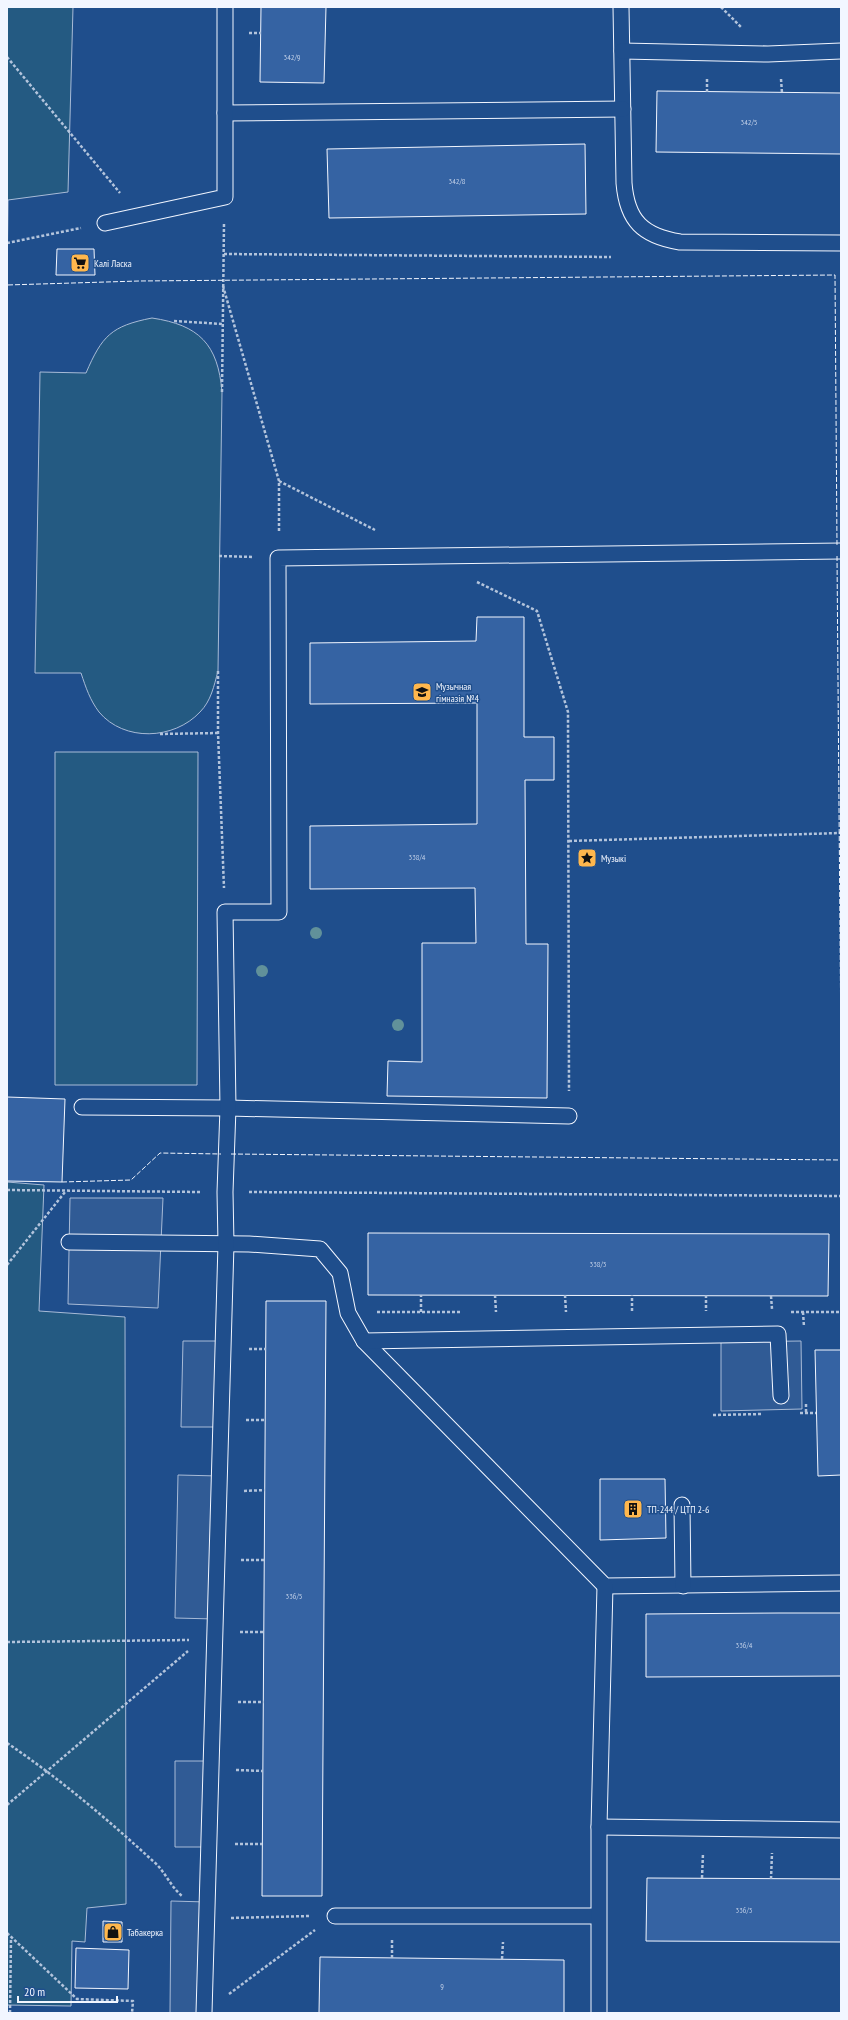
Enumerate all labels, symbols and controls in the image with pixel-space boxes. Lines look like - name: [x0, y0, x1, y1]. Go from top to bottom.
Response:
- house number: 342/9: [284, 52, 301, 62]
- house number: 342/5: [741, 117, 757, 127]
- house number: 342/8: [449, 176, 466, 186]
- supermarket icon: Калі Ласка: [69, 252, 91, 274]
- place label: Калі Ласка: [94, 257, 132, 270]
- place label: Музычная гімназія №4: [436, 680, 480, 705]
- school or university icon: Музычная гімназія №4: [411, 681, 433, 703]
- place icon: Музыкі: [576, 847, 598, 869]
- house number: 338/4: [409, 852, 426, 862]
- place label: Музыкі: [601, 852, 626, 865]
- house number: 338/3: [590, 1259, 607, 1269]
- building icon: ТП-244 / ЦТП 2-6: [622, 1498, 644, 1520]
- place label: ТП-244 / ЦТП 2-6: [647, 1503, 710, 1516]
- house number: 336/5: [286, 1591, 302, 1601]
- house number: 336/4: [736, 1640, 753, 1650]
- house number: 336/3: [736, 1905, 753, 1915]
- shop icon: Табакерка: [102, 1921, 124, 1943]
- place label: Табакерка: [127, 1926, 163, 1939]
- scale bar: [18, 1978, 117, 2004]
- house number: 9: [440, 1981, 444, 1991]
- text: 20 m: [24, 1984, 45, 1999]

